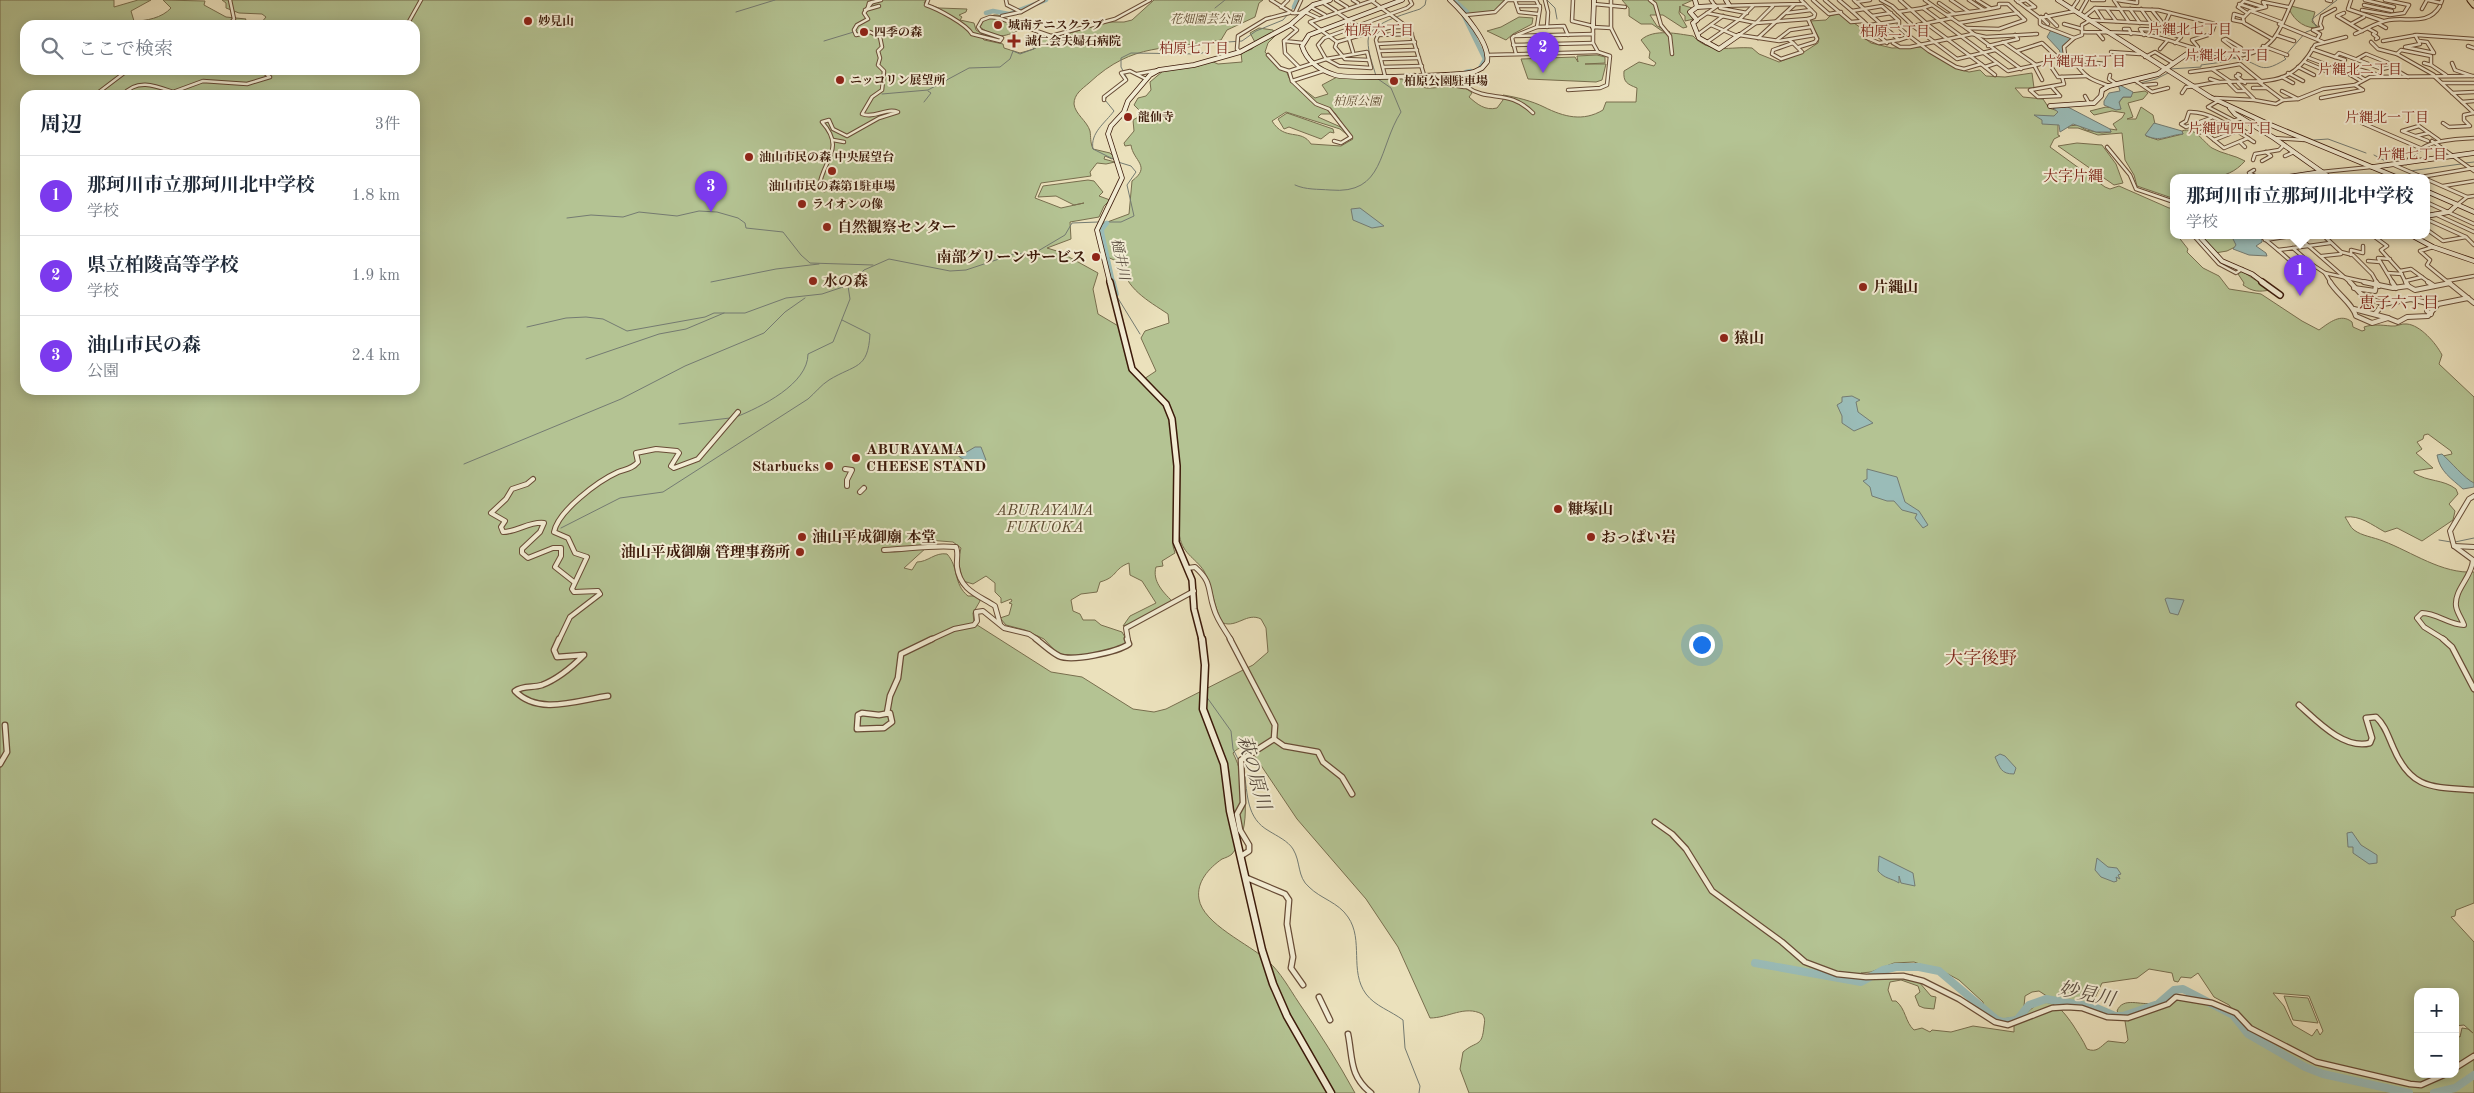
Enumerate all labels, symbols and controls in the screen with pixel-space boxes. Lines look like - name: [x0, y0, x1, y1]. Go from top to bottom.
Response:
- park label: 花畑園芸公園: [1170, 12, 1244, 26]
- place label: 妙見山: [538, 14, 574, 28]
- marker: 妙見山: [522, 15, 534, 27]
- place label: 城南テニスクラブ: [1008, 18, 1104, 32]
- marker: 城南テニスクラブ: [992, 19, 1004, 31]
- search box: [20, 20, 420, 75]
- district label: 片縄北七丁目: [2148, 22, 2232, 37]
- district label: 柏原六丁目: [1344, 23, 1414, 38]
- district label: 柏原二丁目: [1860, 24, 1930, 39]
- place label: 四季の森: [874, 25, 923, 39]
- marker: 四季の森: [858, 26, 870, 38]
- pin: 2: [1527, 32, 1559, 73]
- icon: search: [38, 34, 66, 62]
- marker: 誠仁会夫婦石病院: [1007, 34, 1021, 48]
- place label: 誠仁会夫婦石病院: [1025, 34, 1121, 48]
- text: ここで検索: [78, 41, 173, 60]
- district label: 柏原七丁目: [1159, 41, 1229, 56]
- district label: 片縄北六丁目: [2185, 48, 2269, 63]
- district label: 片縄西五丁目: [2042, 54, 2126, 69]
- district label: 片縄北二丁目: [2318, 62, 2402, 77]
- place label: ニッコリン展望所: [850, 73, 946, 87]
- marker: ニッコリン展望所: [834, 74, 846, 86]
- place label: 柏原公園駐車場: [1404, 74, 1488, 88]
- marker: 柏原公園駐車場: [1388, 75, 1400, 87]
- park label: 柏原公園: [1333, 94, 1383, 108]
- place label: 龍仙寺: [1138, 110, 1174, 124]
- district label: 片縄北一丁目: [2345, 110, 2429, 125]
- marker: 龍仙寺: [1122, 111, 1134, 123]
- text: 周辺: [40, 115, 82, 136]
- text: 3件: [375, 117, 400, 133]
- district label: 片縄西四丁目: [2188, 121, 2272, 136]
- district label: 片縄七丁目: [2377, 147, 2447, 162]
- place label: 油山市民の森 中央展望台: [759, 150, 894, 164]
- marker: 油山市民の森 中央展望台: [743, 151, 755, 163]
- marker: 油山市民の森第1駐車場: [826, 165, 838, 177]
- district label: 大字片縄: [2043, 168, 2103, 185]
- pin: 3: [695, 171, 727, 212]
- popup: [2170, 174, 2430, 239]
- text: 那珂川市立那珂川北中学校: [87, 177, 315, 196]
- place label: 油山市民の森第1駐車場: [769, 179, 895, 193]
- text: 1: [51, 188, 61, 204]
- text: 1.8 km: [351, 188, 400, 204]
- text: 那珂川市立那珂川北中学校: [2186, 188, 2414, 207]
- place label: ライオンの像: [812, 197, 883, 211]
- marker: ライオンの像: [796, 198, 808, 210]
- text: 学校: [87, 204, 119, 220]
- text: 学校: [2186, 215, 2218, 231]
- place label: 自然観察センター: [837, 219, 956, 236]
- marker: 自然観察センター: [821, 221, 833, 233]
- water label: 樋井川: [1109, 237, 1133, 283]
- place label: 南部グリーンサービス: [936, 249, 1086, 266]
- marker: 南部グリーンサービス: [1090, 251, 1102, 263]
- pin: 1: [2284, 255, 2316, 296]
- text: 県立柏陵高等学校: [87, 257, 239, 276]
- text: 2: [51, 268, 61, 284]
- text: 1.9 km: [351, 268, 400, 284]
- place label: 水の森: [823, 273, 868, 290]
- marker: 水の森: [807, 275, 819, 287]
- place label: 片縄山: [1873, 279, 1918, 296]
- marker: 片縄山: [1857, 281, 1869, 293]
- text: 学校: [87, 284, 119, 300]
- district label: 恵子六丁目: [2359, 294, 2439, 312]
- place label: 猿山: [1734, 330, 1764, 347]
- marker: 猿山: [1718, 332, 1730, 344]
- text: 油山市民の森: [87, 337, 201, 356]
- text: 3: [51, 348, 61, 364]
- text: 2.4 km: [351, 348, 400, 364]
- text: 公園: [87, 364, 119, 380]
- place label: ABURAYAMA CHEESE STAND: [866, 443, 986, 475]
- marker: ABURAYAMA CHEESE STAND: [850, 452, 862, 464]
- place label: Starbucks: [752, 460, 819, 475]
- marker: Starbucks: [823, 460, 835, 472]
- place label: 糠塚山: [1568, 501, 1613, 518]
- marker: 糠塚山: [1552, 503, 1564, 515]
- park label: ABURAYAMA FUKUOKA: [995, 504, 1094, 536]
- place label: 油山平成御廟 本堂: [812, 528, 936, 546]
- place label: おっぱい岩: [1601, 529, 1676, 546]
- marker: 油山平成御廟 本堂: [796, 531, 808, 543]
- marker: おっぱい岩: [1585, 531, 1597, 543]
- place label: 油山平成御廟 管理事務所: [621, 543, 790, 561]
- marker: 油山平成御廟 管理事務所: [794, 546, 806, 558]
- your location: [1689, 632, 1715, 658]
- district label: 大字後野: [1945, 648, 2017, 668]
- water label: 萩の原川: [1233, 733, 1275, 814]
- water label: 妙見川: [2057, 978, 2119, 1011]
- map controls: [2414, 988, 2459, 1078]
- button: +: [2414, 988, 2459, 1033]
- button: −: [2414, 1033, 2459, 1078]

